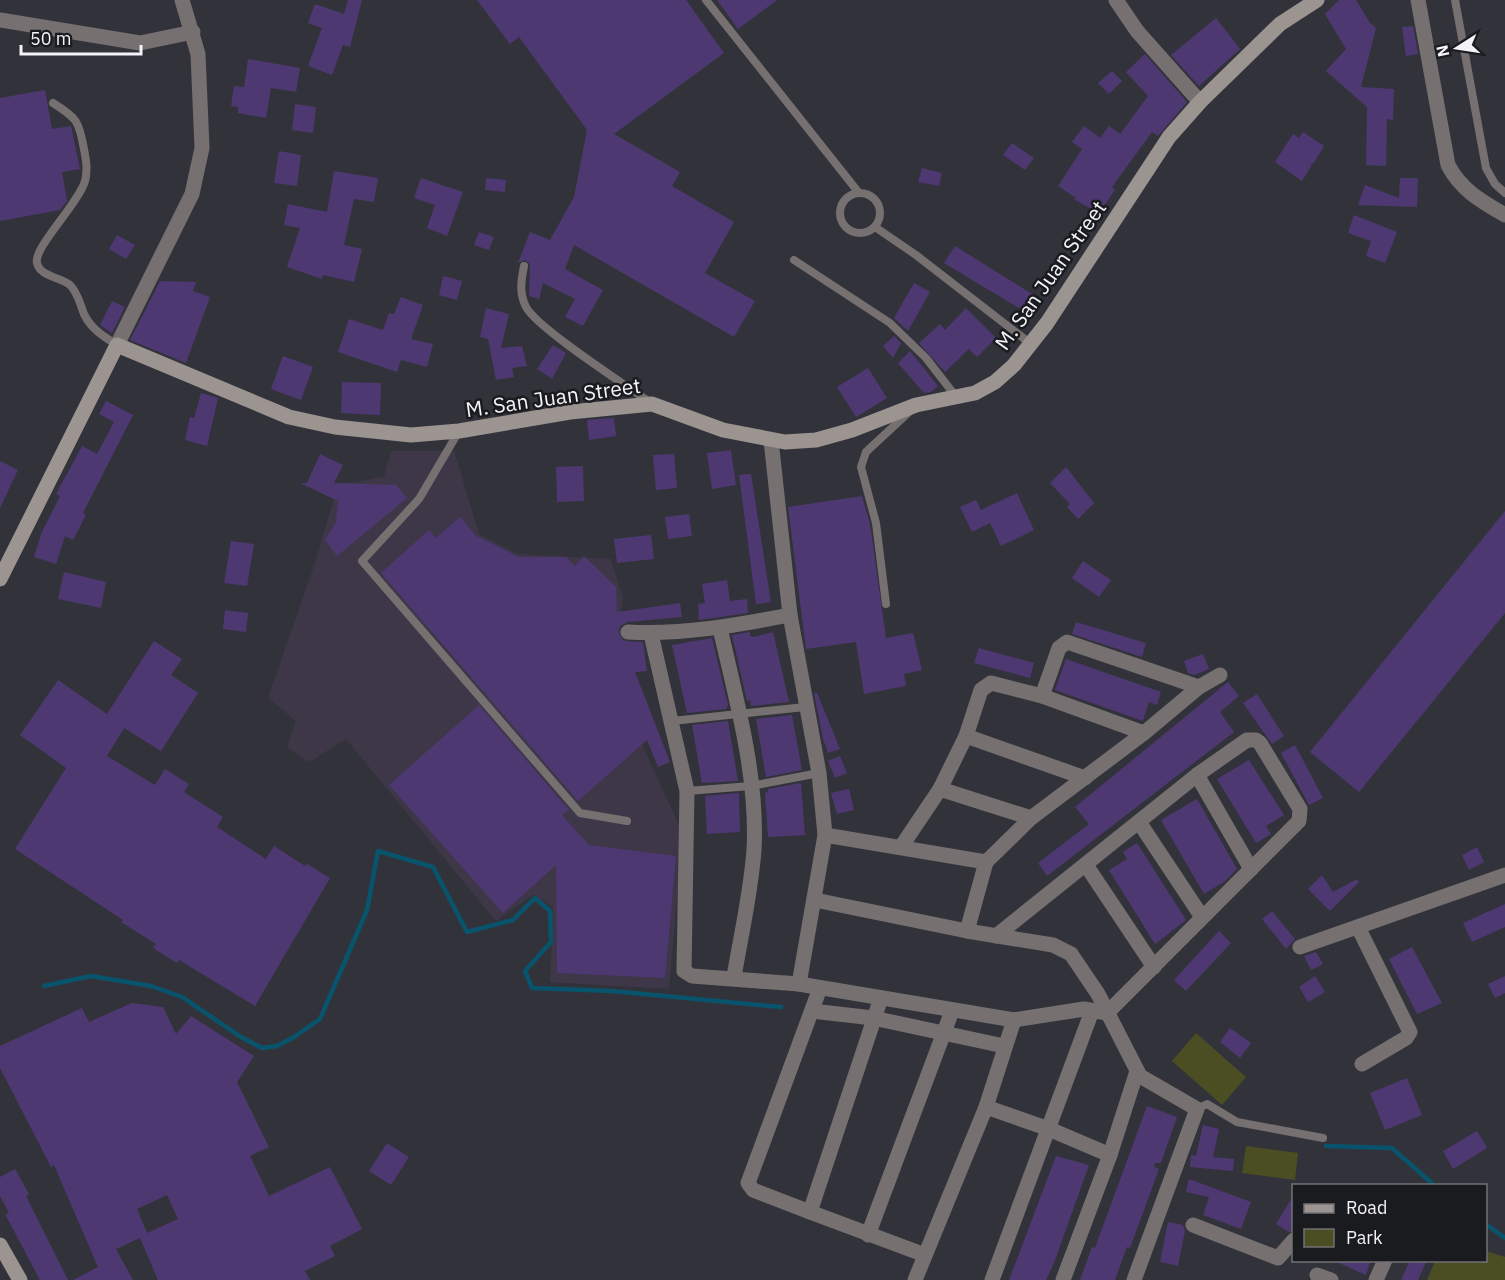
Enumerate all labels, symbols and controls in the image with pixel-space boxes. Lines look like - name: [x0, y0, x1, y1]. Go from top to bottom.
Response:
- scale bar: [21, 18, 141, 56]
- north arrow: [1427, 18, 1487, 78]
- text: 50 m: [30, 27, 72, 50]
- text: N: [1431, 43, 1453, 59]
- street label: M. San Juan Street: [988, 195, 1112, 355]
- street label: M. San Juan Street: [464, 371, 642, 423]
- legend: [1292, 1184, 1487, 1262]
- text: Road: [1346, 1196, 1387, 1219]
- text: Park: [1346, 1226, 1383, 1249]

